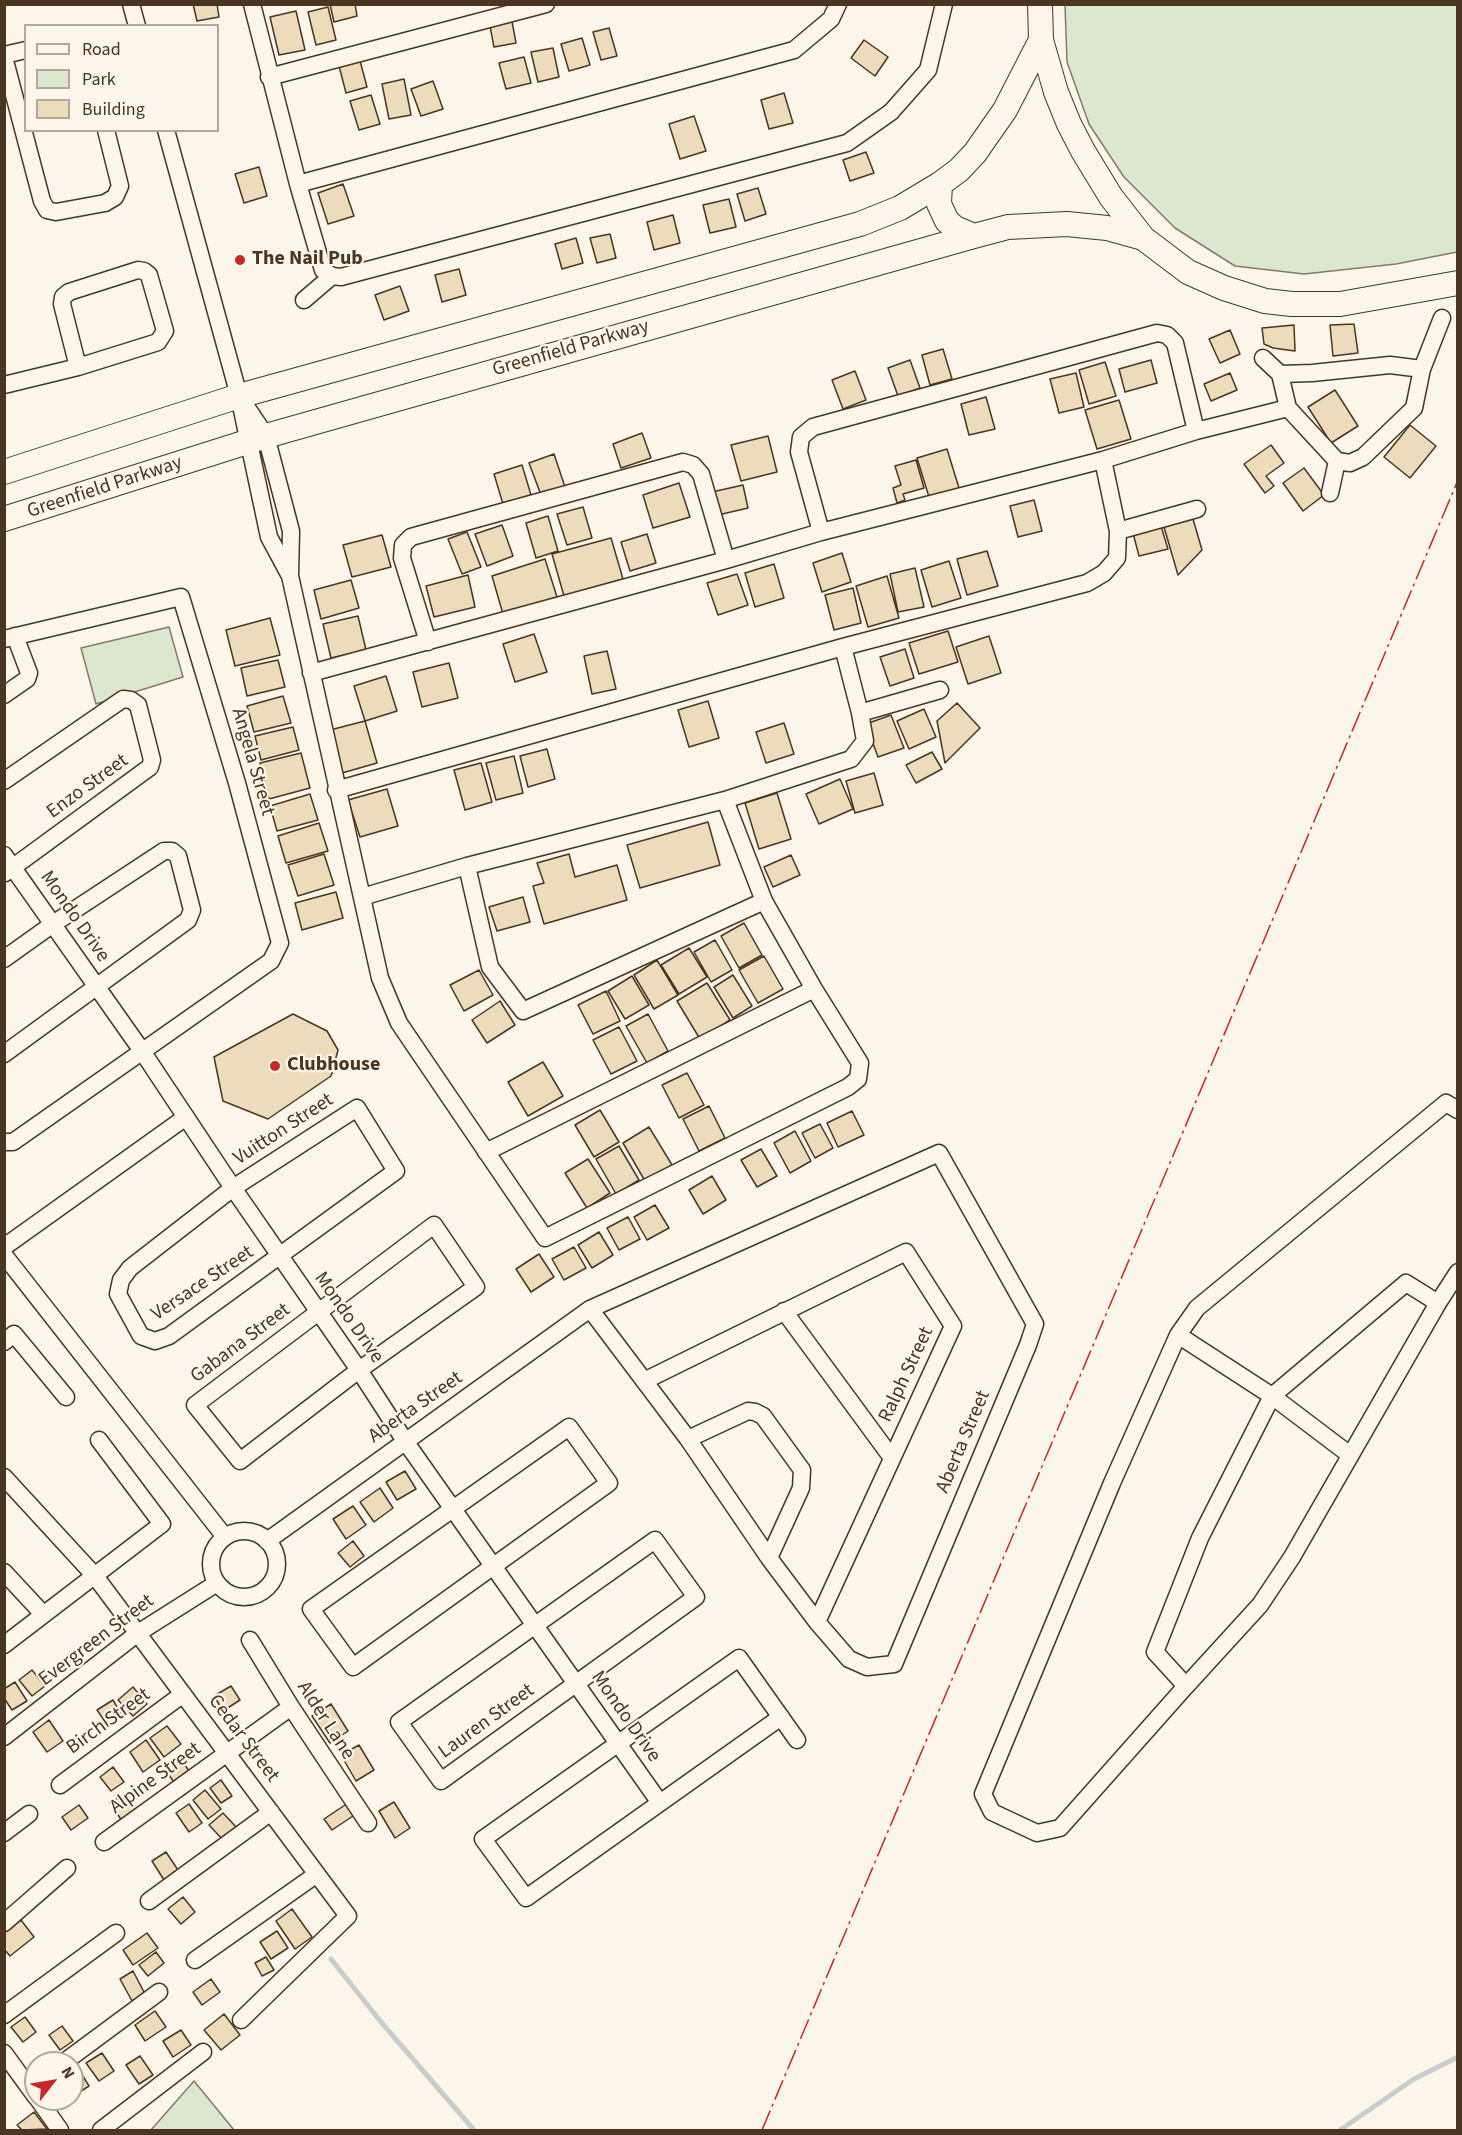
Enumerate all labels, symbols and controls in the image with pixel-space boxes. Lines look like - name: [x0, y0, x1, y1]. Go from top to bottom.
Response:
- legend: [24, 24, 219, 132]
- text: Road: [82, 37, 121, 62]
- text: Park: [82, 67, 116, 92]
- text: Building: [82, 97, 145, 122]
- place label: The Nail Pub: [252, 248, 363, 272]
- marker: The Nail Pub: [233, 253, 247, 267]
- street label: Greenfield Parkway: [490, 315, 652, 383]
- street label: Greenfield Parkway: [24, 452, 186, 524]
- street label: Angela Street: [225, 705, 279, 819]
- street label: Enzo Street: [43, 749, 133, 825]
- street label: Mondo Drive: [34, 867, 114, 967]
- place label: Clubhouse: [287, 1054, 380, 1078]
- marker: Clubhouse: [268, 1059, 282, 1073]
- street label: Vuitton Street: [230, 1089, 338, 1171]
- street label: Versace Street: [147, 1241, 259, 1327]
- street label: Mondo Drive: [308, 1268, 388, 1368]
- street label: Gabana Street: [186, 1299, 296, 1389]
- street label: Ralph Street: [874, 1323, 940, 1427]
- street label: Aberta Street: [364, 1367, 468, 1449]
- street label: Aberta Street: [932, 1387, 996, 1497]
- street label: Evergreen Street: [35, 1590, 159, 1692]
- street label: Mondo Drive: [585, 1667, 665, 1767]
- street label: Alder Lane: [291, 1677, 359, 1765]
- street label: Lauren Street: [434, 1679, 540, 1765]
- street label: Birch Street: [62, 1684, 156, 1760]
- street label: Cedar Street: [202, 1690, 284, 1788]
- street label: Alpine Street: [106, 1738, 206, 1820]
- north arrow: [24, 2051, 84, 2111]
- text: N: [56, 2063, 80, 2083]

